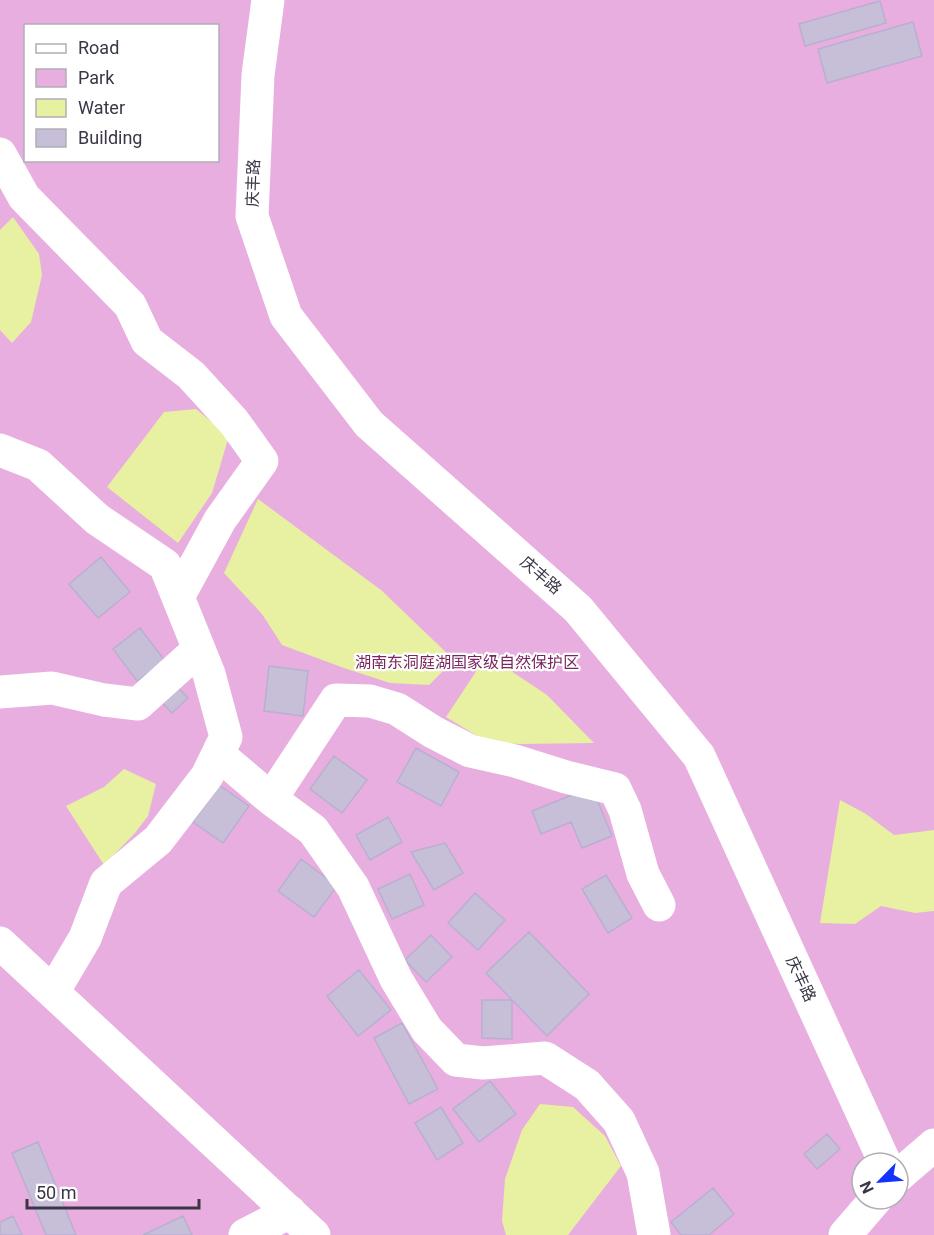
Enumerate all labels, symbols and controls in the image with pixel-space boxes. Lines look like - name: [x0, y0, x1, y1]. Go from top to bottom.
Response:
- legend: [24, 24, 219, 162]
- text: Road: [78, 37, 119, 58]
- text: Park: [78, 67, 115, 88]
- text: Water: [78, 97, 125, 118]
- text: Building: [78, 127, 142, 148]
- street label: 庆丰路: [243, 159, 263, 207]
- street label: 庆丰路: [517, 552, 565, 598]
- park label: 湖南东洞庭湖国家级自然保护区: [355, 653, 579, 672]
- street label: 庆丰路: [782, 953, 820, 1005]
- north arrow: [850, 1151, 910, 1211]
- scale bar: [27, 1172, 200, 1210]
- text: N: [856, 1178, 878, 1196]
- text: 50 m: [36, 1182, 76, 1203]

